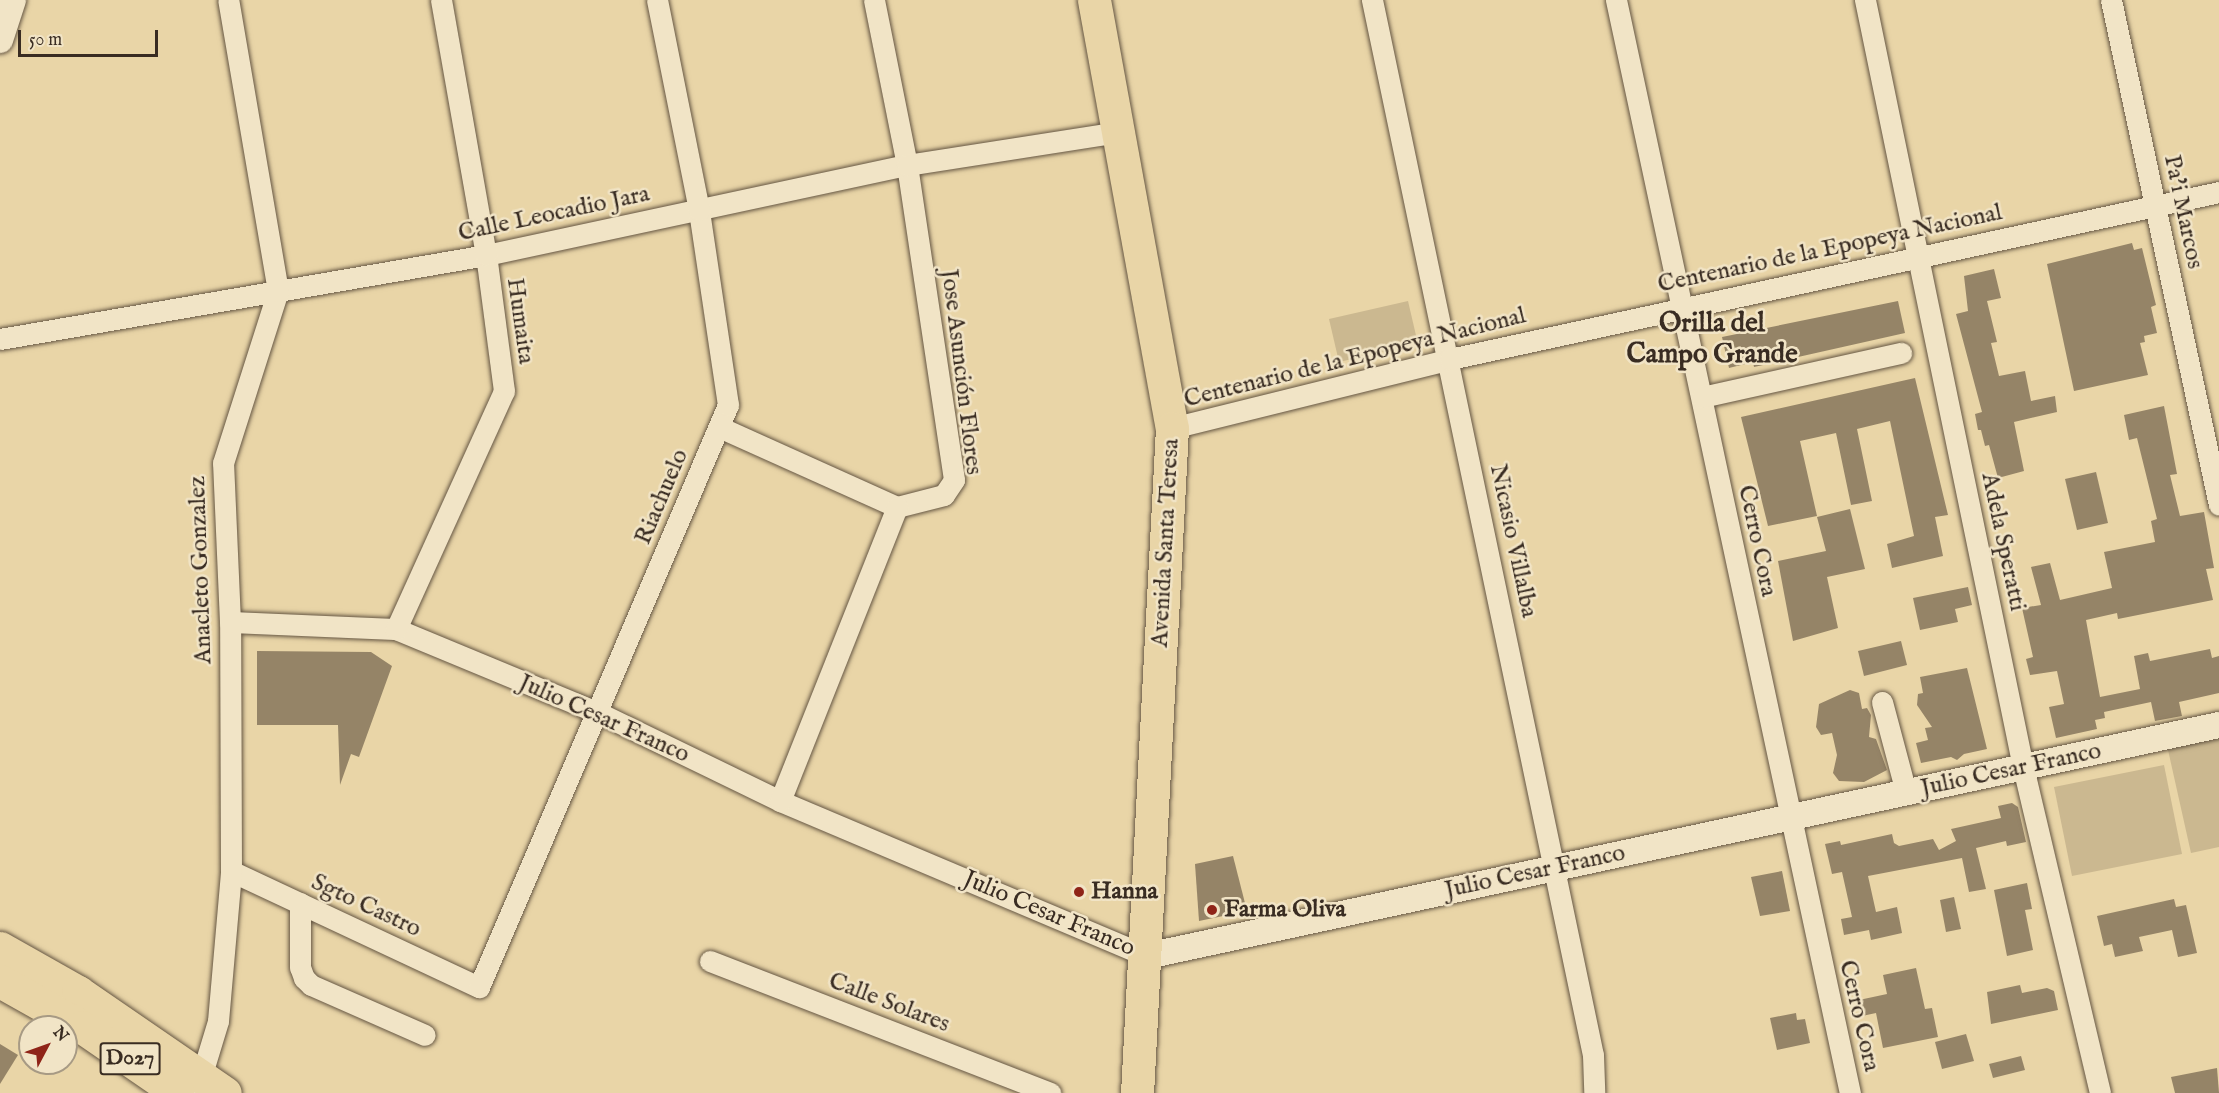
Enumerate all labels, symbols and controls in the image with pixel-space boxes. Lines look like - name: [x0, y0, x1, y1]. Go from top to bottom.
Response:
- scale bar: [21, 18, 160, 56]
- text: 50 m: [29, 29, 62, 52]
- street label: Pa'i Marcos: [2157, 152, 2209, 272]
- street label: Calle Leocadio Jara: [456, 180, 652, 248]
- street label: Centenario de la Epopeya Nacional: [1655, 198, 2005, 300]
- street label: Jose Asunción Flores: [934, 268, 988, 476]
- street label: Humaita: [500, 276, 540, 366]
- street label: Centenario de la Epopeya Nacional: [1181, 302, 1529, 414]
- district label: Orilla del Campo Grande: [1626, 308, 1798, 371]
- street label: Avenida Santa Teresa: [1146, 438, 1186, 648]
- street label: Riachuelo: [629, 445, 695, 549]
- street label: Nicasio Villalba: [1483, 462, 1543, 620]
- street label: Adela Speratti: [1974, 470, 2032, 614]
- street label: Anacleto Gonzalez: [183, 475, 219, 665]
- street label: Cerro Cora: [1731, 483, 1783, 599]
- street label: Julio Cesar Franco: [514, 668, 694, 770]
- street label: Julio Cesar Franco: [1918, 737, 2104, 803]
- street label: Julio Cesar Franco: [1442, 839, 1628, 905]
- street label: Julio Cesar Franco: [959, 865, 1139, 963]
- street label: Sgto Castro: [307, 868, 425, 944]
- place label: Hanna: [1091, 878, 1158, 906]
- marker: Hanna: [1072, 885, 1086, 899]
- place label: Farma Oliva: [1224, 896, 1346, 924]
- marker: Farma Oliva: [1205, 903, 1219, 917]
- street label: Cerro Cora: [1832, 958, 1886, 1074]
- street label: Calle Solares: [824, 967, 954, 1039]
- north arrow: [18, 1015, 78, 1075]
- text: N: [48, 1023, 72, 1046]
- road number: D027: [98, 1040, 162, 1078]

